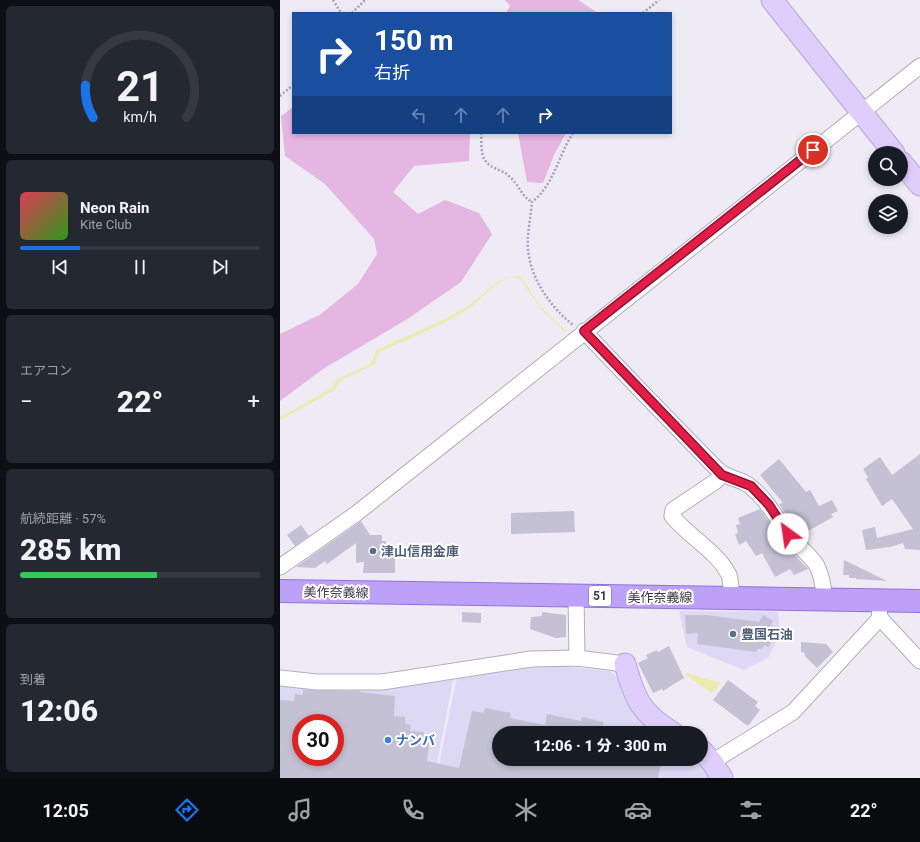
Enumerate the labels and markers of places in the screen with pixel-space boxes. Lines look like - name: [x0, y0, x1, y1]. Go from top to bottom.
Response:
- pin: [796, 133, 830, 167]
- place label: 津山信用金庫: [381, 544, 459, 559]
- marker: 津山信用金庫: [368, 546, 378, 556]
- place label: 豊国石油: [741, 627, 793, 642]
- marker: 豊国石油: [728, 629, 738, 639]
- place label: ナンバ: [396, 733, 435, 748]
- marker: ナンバ: [383, 735, 393, 745]

